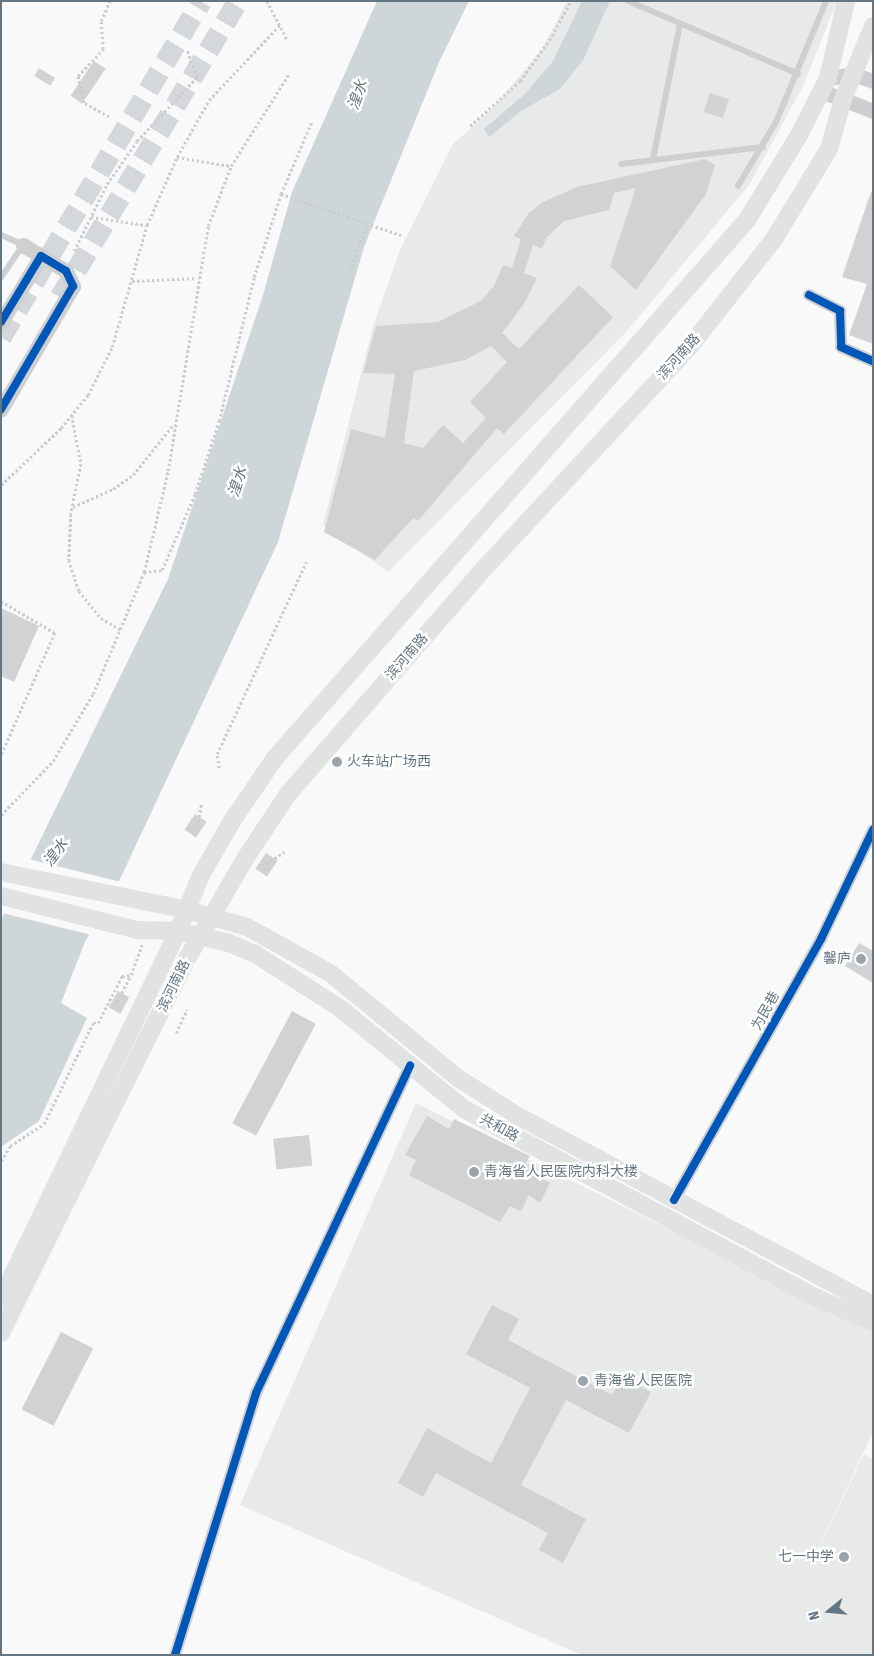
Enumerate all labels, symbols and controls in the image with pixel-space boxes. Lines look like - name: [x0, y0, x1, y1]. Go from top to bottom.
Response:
- water label: 湟水: [345, 78, 371, 112]
- street label: 滨河南路: [654, 331, 704, 383]
- water label: 湟水: [225, 465, 251, 499]
- street label: 滨河南路: [382, 630, 432, 684]
- place label: 火车站广场西: [347, 754, 431, 770]
- marker: 火车站广场西: [331, 756, 343, 768]
- water label: 湟水: [40, 836, 72, 870]
- place label: 馨庐: [823, 951, 851, 967]
- marker: 馨庐: [855, 953, 867, 965]
- street label: 滨河南路: [154, 957, 194, 1015]
- street label: 为民巷: [748, 989, 784, 1033]
- street label: 共和路: [477, 1110, 521, 1146]
- place label: 青海省人民医院内科大楼: [484, 1164, 638, 1180]
- marker: 青海省人民医院内科大楼: [468, 1166, 480, 1178]
- place label: 青海省人民医院: [594, 1373, 692, 1389]
- marker: 青海省人民医院: [576, 1374, 590, 1388]
- place label: 七一中学: [778, 1549, 834, 1565]
- marker: 七一中学: [838, 1551, 850, 1563]
- north arrow: [804, 1586, 854, 1636]
- text: N: [805, 1609, 824, 1622]

